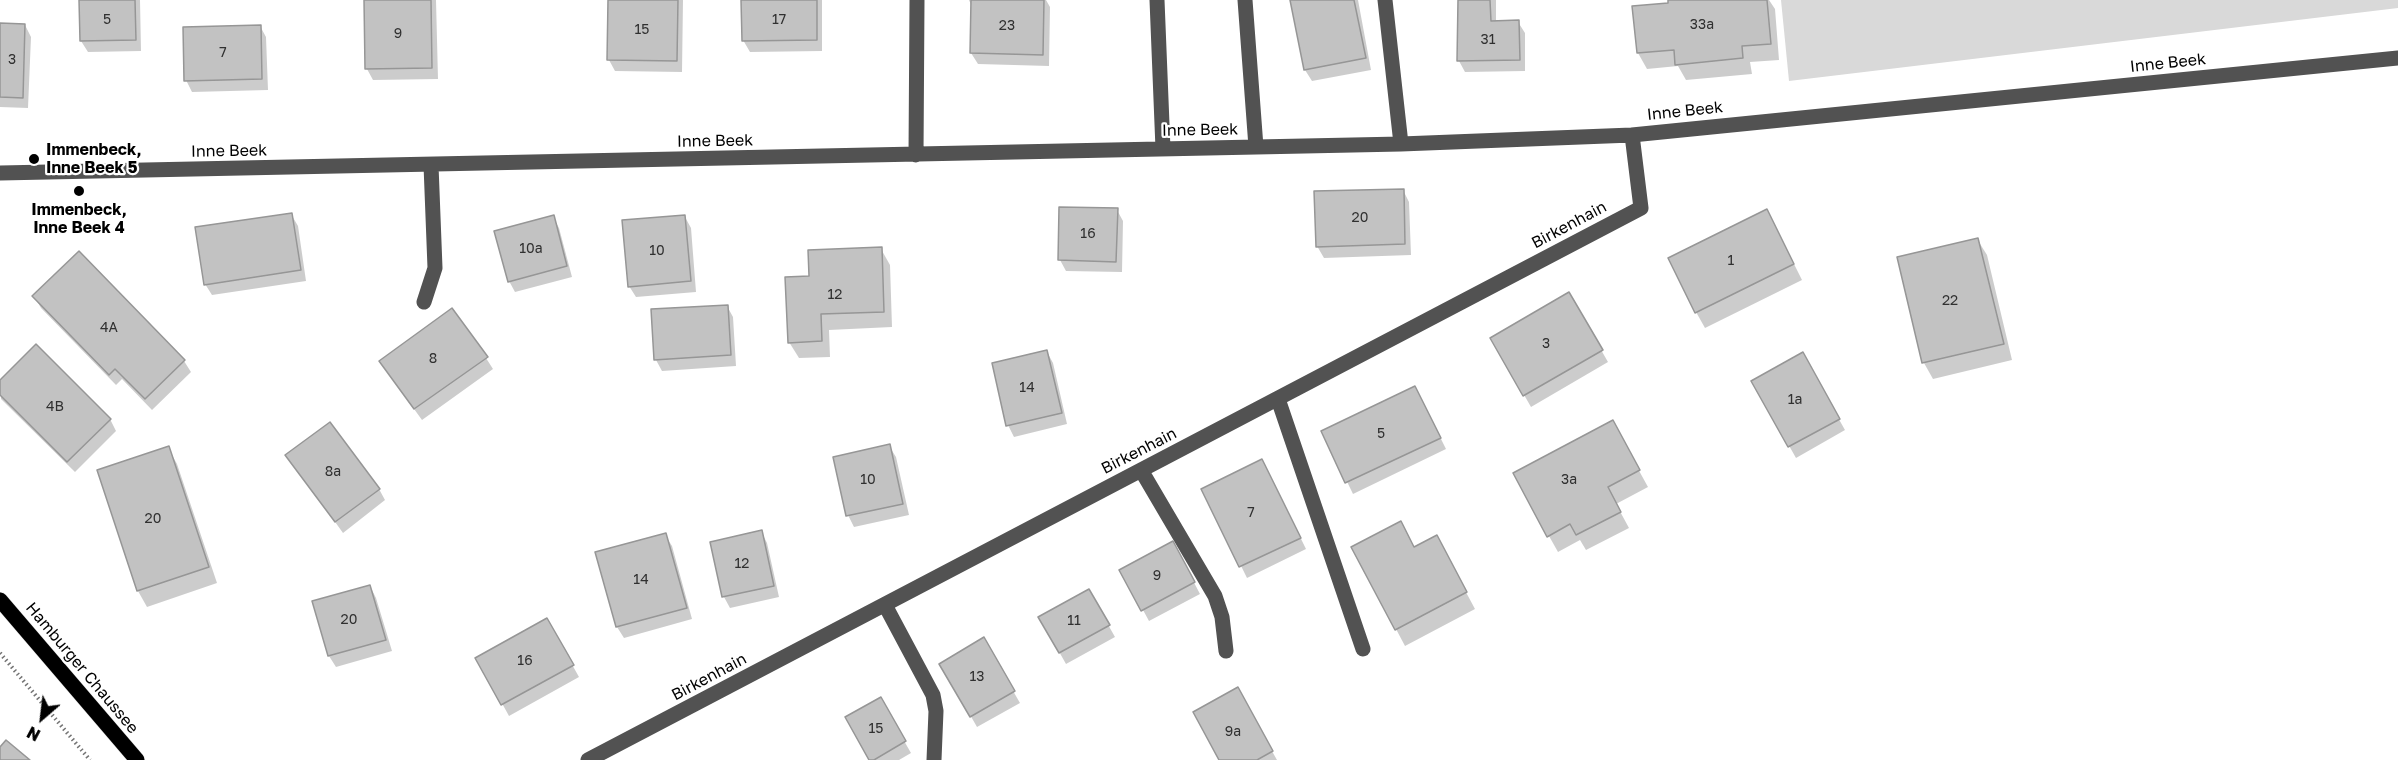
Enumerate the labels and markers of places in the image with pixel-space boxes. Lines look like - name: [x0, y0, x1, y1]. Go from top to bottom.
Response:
- place label: Immenbeck, Inne Beek 5: [46, 140, 142, 178]
- marker: Immenbeck, Inne Beek 5: [27, 152, 41, 166]
- marker: Immenbeck, Inne Beek 4: [72, 184, 86, 198]
- place label: Immenbeck, Inne Beek 4: [31, 200, 127, 238]

